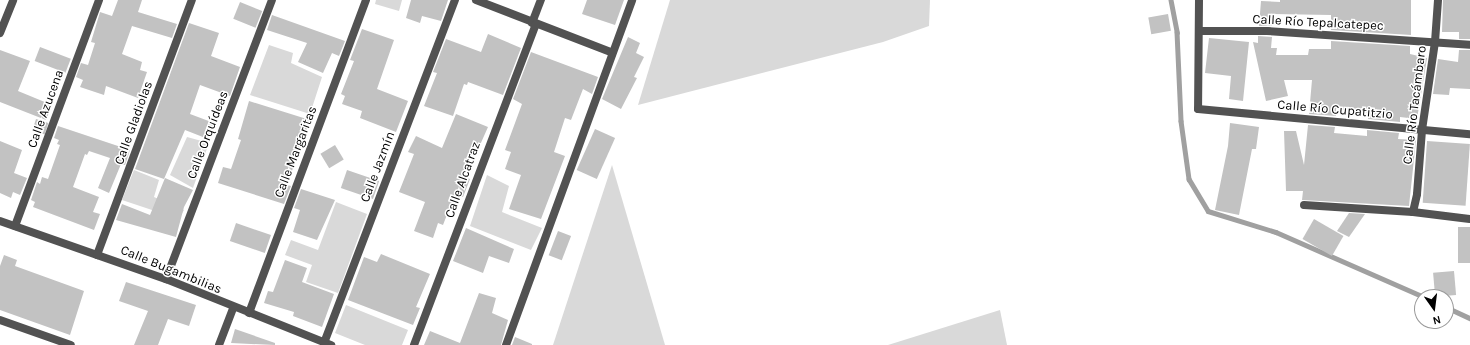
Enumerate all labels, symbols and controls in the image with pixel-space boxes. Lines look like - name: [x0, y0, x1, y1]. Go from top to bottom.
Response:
- street label: Calle Río Tepalcatepec: [1252, 12, 1384, 34]
- street label: Calle Río Tacámbaro: [1400, 45, 1430, 165]
- street label: Calle Azucena: [25, 68, 67, 150]
- street label: Calle Gladiolas: [112, 79, 156, 167]
- street label: Calle Orquídeas: [184, 89, 232, 181]
- street label: Calle Río Cupatitzio: [1277, 97, 1393, 123]
- street label: Calle Margaritas: [271, 104, 321, 200]
- street label: Calle Jazmín: [357, 129, 399, 205]
- street label: Calle Alcatraz: [442, 140, 484, 220]
- street label: Calle Bugambilias: [118, 243, 224, 297]
- north arrow: [1414, 289, 1454, 329]
- text: N: [1431, 313, 1442, 327]

